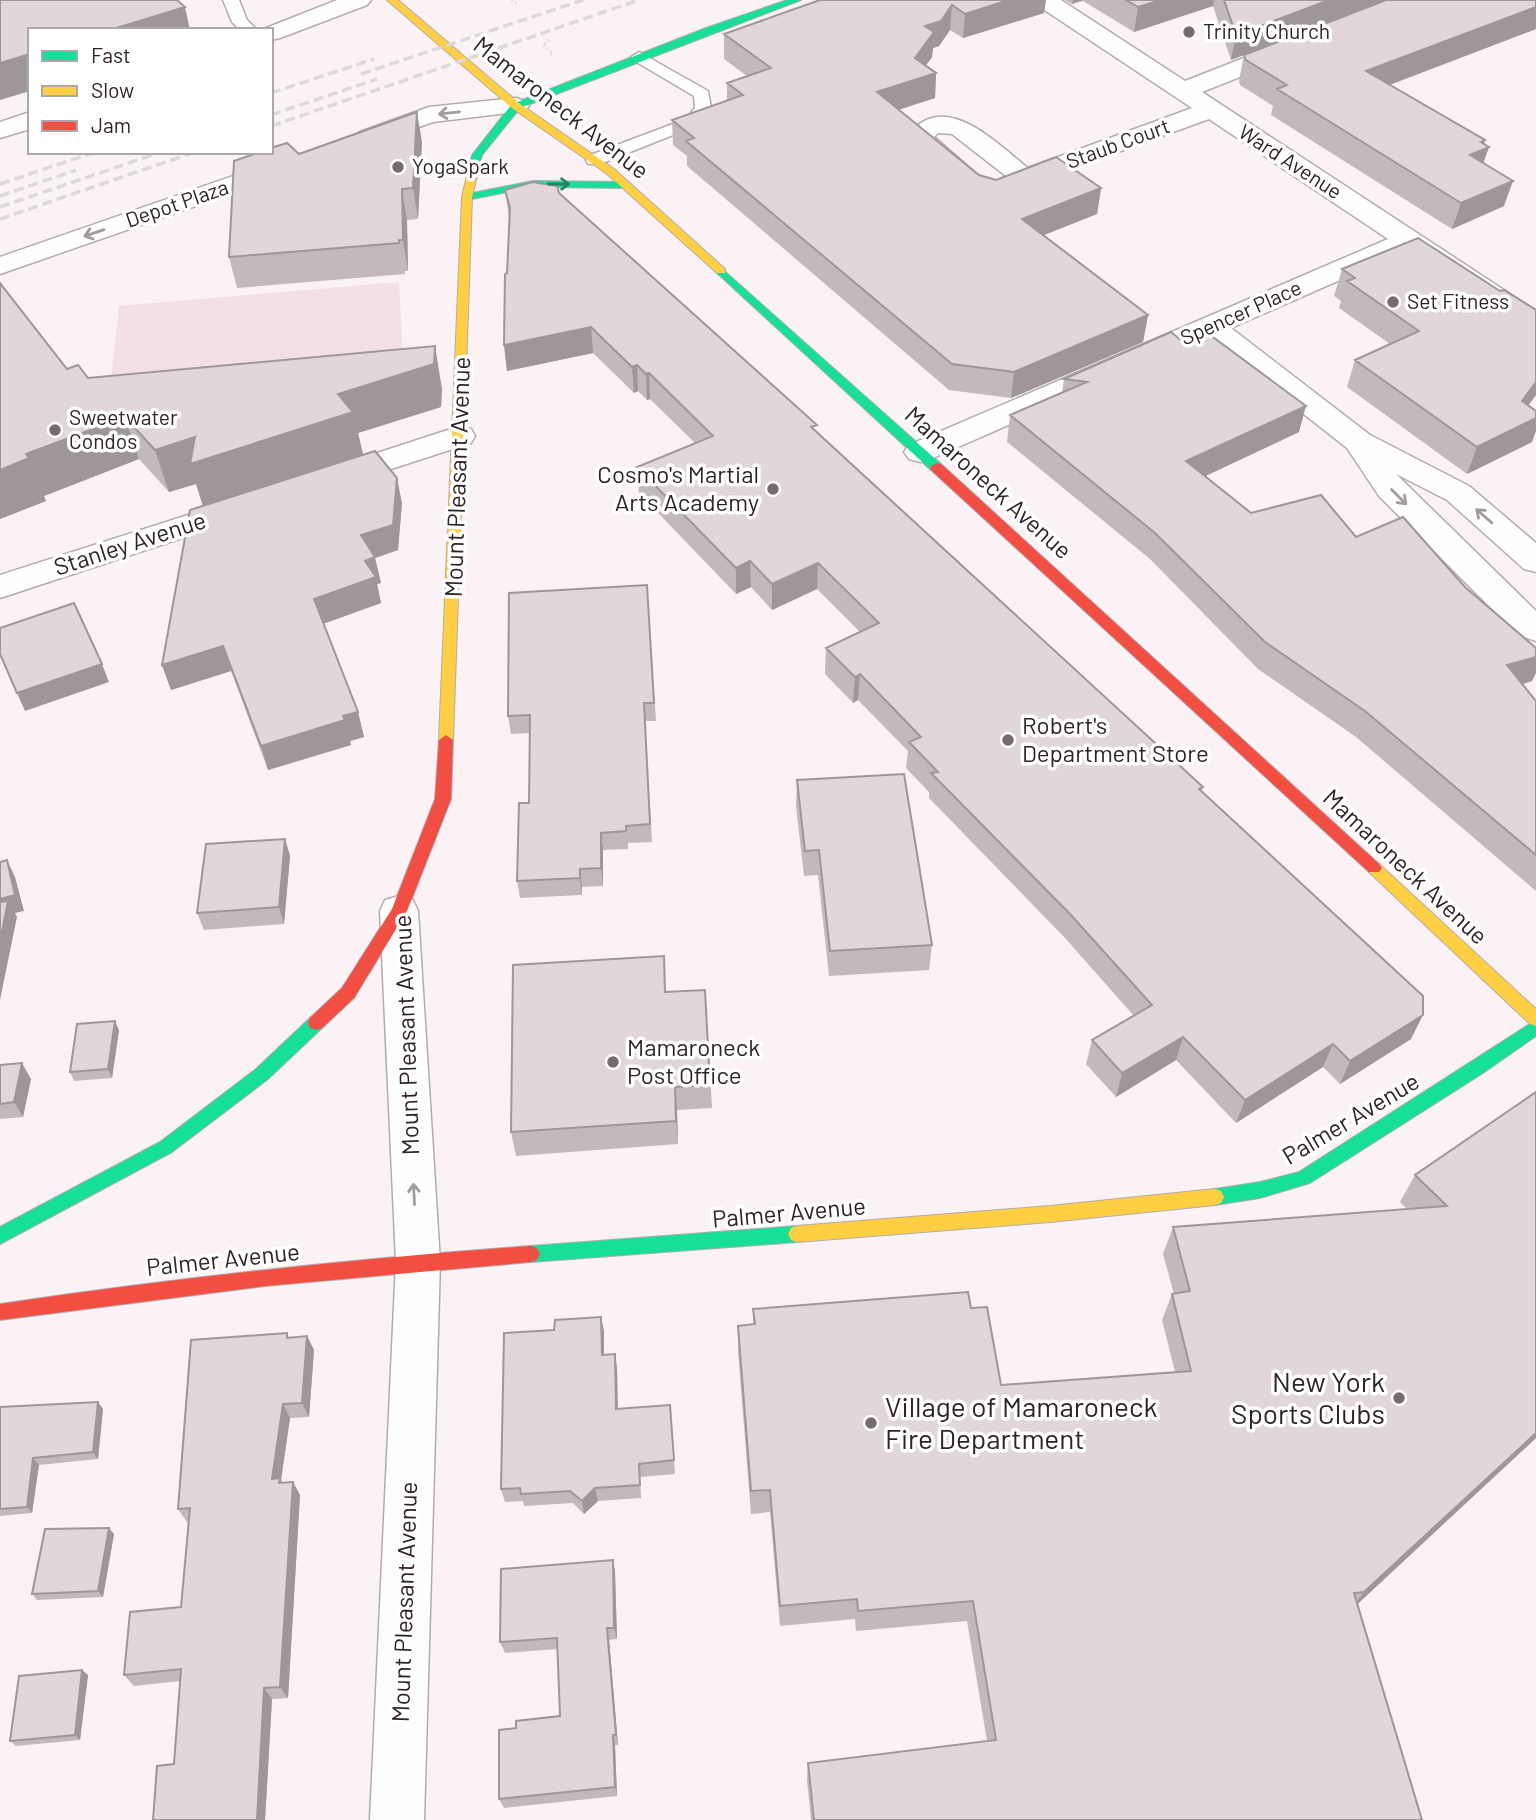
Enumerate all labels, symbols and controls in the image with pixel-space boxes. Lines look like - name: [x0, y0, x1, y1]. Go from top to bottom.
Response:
- place label: Trinity Church: [1203, 18, 1330, 43]
- marker: Trinity Church: [1181, 24, 1197, 40]
- legend: [28, 28, 273, 154]
- street label: Mamaroneck Avenue: [469, 29, 655, 184]
- text: Fast: [91, 42, 131, 67]
- text: Slow: [91, 77, 134, 102]
- one-way arrow: [438, 107, 460, 120]
- text: Jam: [91, 112, 131, 137]
- street label: Staub Court: [1062, 112, 1173, 173]
- street label: Ward Avenue: [1234, 118, 1347, 203]
- place label: YogaSpark: [412, 153, 509, 178]
- marker: YogaSpark: [390, 159, 406, 175]
- street label: Depot Plaza: [122, 173, 231, 232]
- one-way arrow: [547, 177, 570, 191]
- one-way arrow: [84, 228, 106, 240]
- street label: Spencer Place: [1176, 274, 1305, 349]
- place label: Set Fitness: [1407, 288, 1509, 313]
- marker: Set Fitness: [1385, 294, 1401, 310]
- street label: Mount Pleasant Avenue: [438, 356, 475, 598]
- street label: Mamaroneck Avenue: [900, 399, 1078, 564]
- place label: Sweetwater Condos: [69, 404, 178, 453]
- marker: Sweetwater Condos: [47, 422, 63, 438]
- place label: Cosmo's Martial Arts Academy: [597, 459, 759, 516]
- marker: Cosmo's Martial Arts Academy: [765, 481, 781, 497]
- one-way arrow: [1390, 488, 1407, 505]
- street label: Stanley Avenue: [50, 504, 209, 581]
- one-way arrow: [1476, 508, 1494, 524]
- place label: Robert's Department Store: [1022, 710, 1209, 767]
- marker: Robert's Department Store: [1000, 732, 1016, 748]
- street label: Mamaroneck Avenue: [1318, 782, 1494, 950]
- street label: Mount Pleasant Avenue: [387, 914, 424, 1156]
- place label: Mamaroneck Post Office: [627, 1032, 760, 1089]
- marker: Mamaroneck Post Office: [605, 1054, 621, 1070]
- street label: Palmer Avenue: [1277, 1066, 1424, 1170]
- one-way arrow: [408, 1183, 421, 1206]
- street label: Palmer Avenue: [711, 1190, 867, 1233]
- street label: Palmer Avenue: [145, 1236, 301, 1281]
- place label: New York Sports Clubs: [1231, 1364, 1385, 1430]
- place label: Village of Mamaroneck Fire Department: [885, 1389, 1158, 1455]
- marker: New York Sports Clubs: [1391, 1390, 1407, 1406]
- marker: Village of Mamaroneck Fire Department: [863, 1415, 879, 1431]
- street label: Mount Pleasant Avenue: [385, 1481, 422, 1723]

